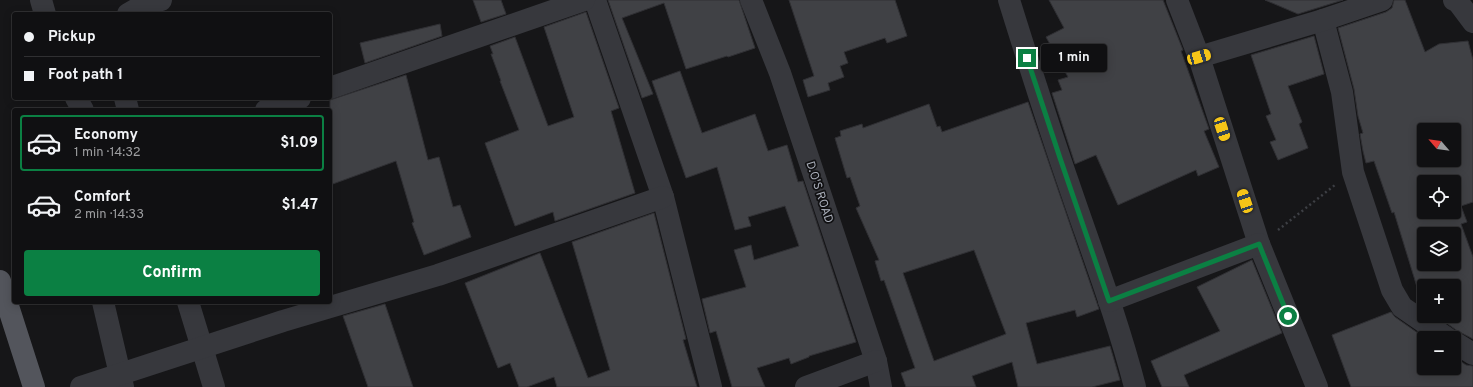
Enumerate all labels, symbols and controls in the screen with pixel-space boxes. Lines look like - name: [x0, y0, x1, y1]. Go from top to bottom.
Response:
- text: Pickup: [48, 28, 96, 47]
- callout: 1 min: [1041, 44, 1107, 72]
- car: [1186, 48, 1212, 66]
- route end: [1018, 49, 1036, 67]
- text: 1 min: [1058, 50, 1090, 66]
- text: Foot path 1: [48, 66, 123, 85]
- car: [1213, 116, 1231, 142]
- north arrow: [1417, 123, 1461, 167]
- map controls: [1417, 123, 1461, 375]
- icon: car: [26, 125, 62, 161]
- text: Economy: [74, 126, 138, 145]
- text: $1.09: [280, 134, 318, 153]
- text: 1 min · 14:32: [74, 145, 141, 161]
- street label: D.O'S ROAD: [802, 159, 837, 225]
- button: locate: [1417, 175, 1461, 219]
- icon: car: [26, 187, 62, 223]
- text: Comfort: [74, 188, 131, 207]
- car: [1236, 188, 1254, 214]
- text: $1.47: [282, 196, 318, 215]
- text: 2 min · 14:33: [74, 207, 144, 223]
- button: layers: [1417, 227, 1461, 271]
- button: Confirm: [24, 250, 320, 296]
- button: +: [1417, 279, 1461, 323]
- route start: [1279, 307, 1297, 325]
- button: −: [1417, 331, 1461, 375]

